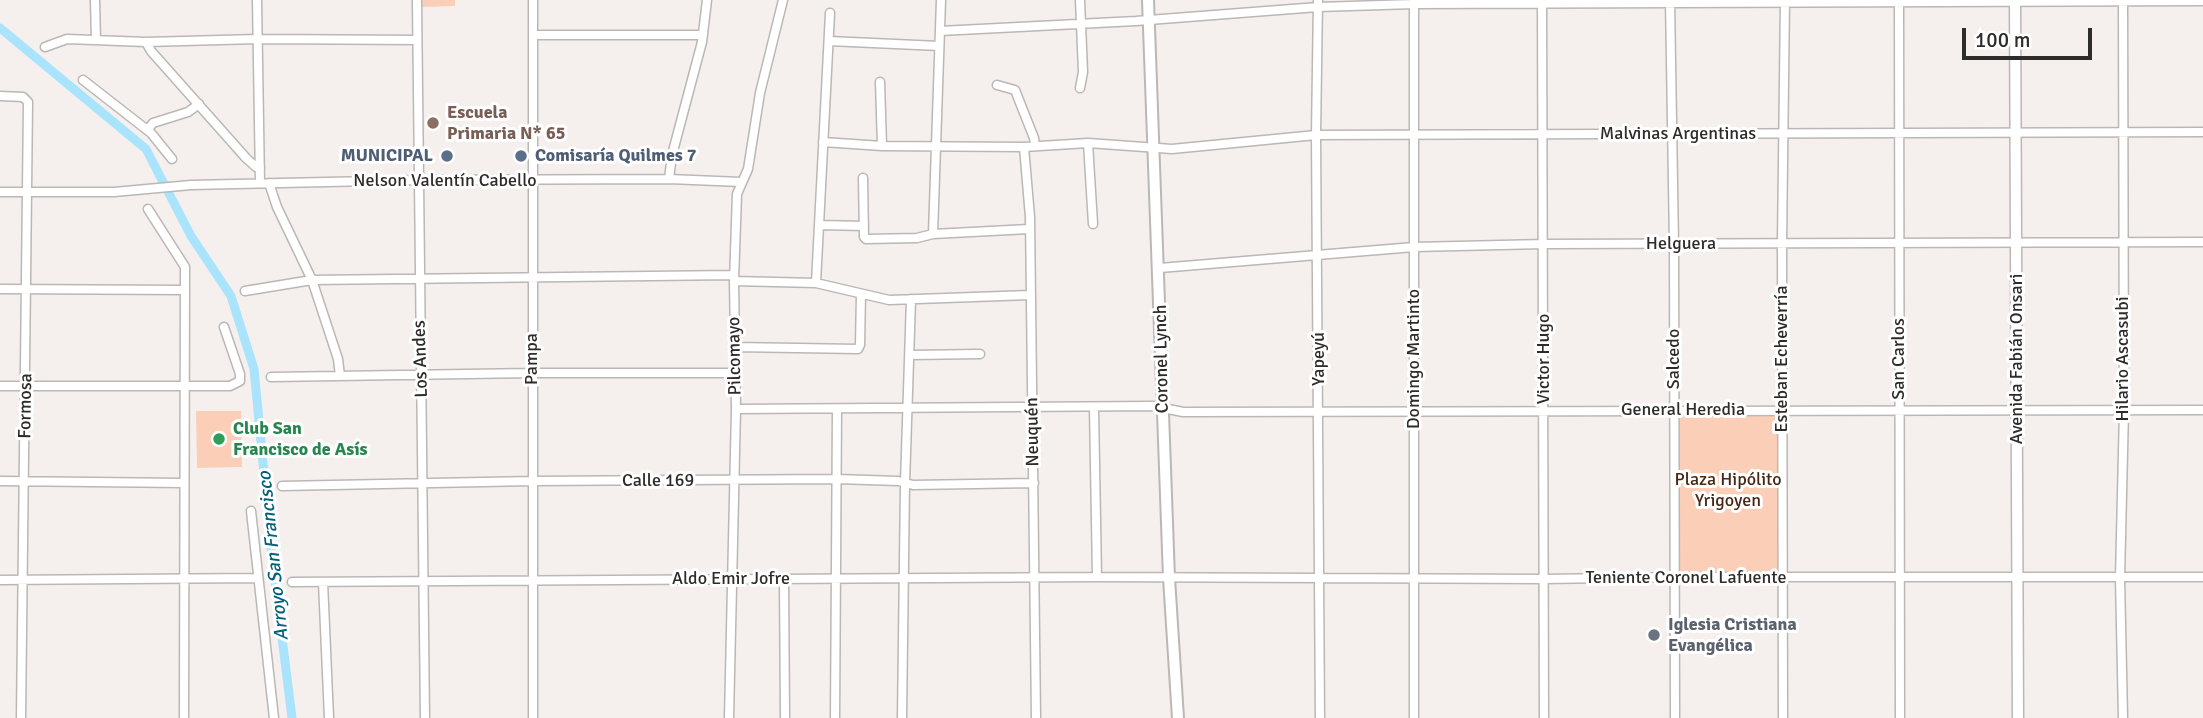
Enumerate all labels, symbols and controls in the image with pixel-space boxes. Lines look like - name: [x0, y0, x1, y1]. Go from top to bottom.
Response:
- scale bar: [1965, 14, 2094, 58]
- text: 100 m: [1975, 27, 2030, 53]
- place label: Escuela Primaria N* 65: [447, 102, 565, 144]
- marker: Escuela Primaria N* 65: [425, 115, 441, 131]
- street label: Malvinas Argentinas: [1600, 123, 1756, 145]
- place label: MUNICIPAL: [341, 145, 433, 167]
- place label: Comisaría Quilmes 7: [535, 145, 697, 167]
- marker: MUNICIPAL: [439, 148, 455, 164]
- marker: Comisaría Quilmes 7: [513, 148, 529, 164]
- street label: Nelson Valentín Cabello: [353, 170, 537, 192]
- street label: Helguera: [1646, 233, 1716, 255]
- street label: Avenida Fabián Onsari: [2006, 274, 2028, 444]
- street label: Esteban Echeverría: [1771, 285, 1793, 433]
- street label: Domingo Martinto: [1403, 289, 1425, 429]
- street label: Hilario Ascasubi: [2112, 296, 2134, 422]
- street label: Coronel Lynch: [1150, 304, 1174, 414]
- street label: Victor Hugo: [1533, 314, 1555, 404]
- street label: Pilcomayo: [724, 316, 746, 396]
- street label: San Carlos: [1888, 318, 1910, 400]
- street label: Los Andes: [409, 320, 433, 398]
- street label: Salcedo: [1663, 329, 1685, 389]
- street label: Yapeyú: [1308, 332, 1330, 386]
- street label: Pampa: [521, 333, 543, 385]
- street label: Formosa: [15, 373, 37, 439]
- street label: Neuquén: [1022, 397, 1044, 467]
- street label: General Heredia: [1621, 399, 1745, 421]
- place label: Club San Francisco de Asís: [233, 418, 368, 460]
- marker: Club San Francisco de Asís: [211, 431, 227, 447]
- park label: Plaza Hipólito Yrigoyen: [1674, 469, 1782, 512]
- water label: Arroyo San Francisco: [254, 470, 294, 642]
- street label: Calle 169: [622, 470, 694, 492]
- street label: Teniente Coronel Lafuente: [1586, 567, 1786, 589]
- street label: Aldo Emir Jofre: [672, 568, 790, 590]
- place label: Iglesia Cristiana Evangélica: [1668, 614, 1797, 656]
- marker: Iglesia Cristiana Evangélica: [1646, 627, 1662, 643]

